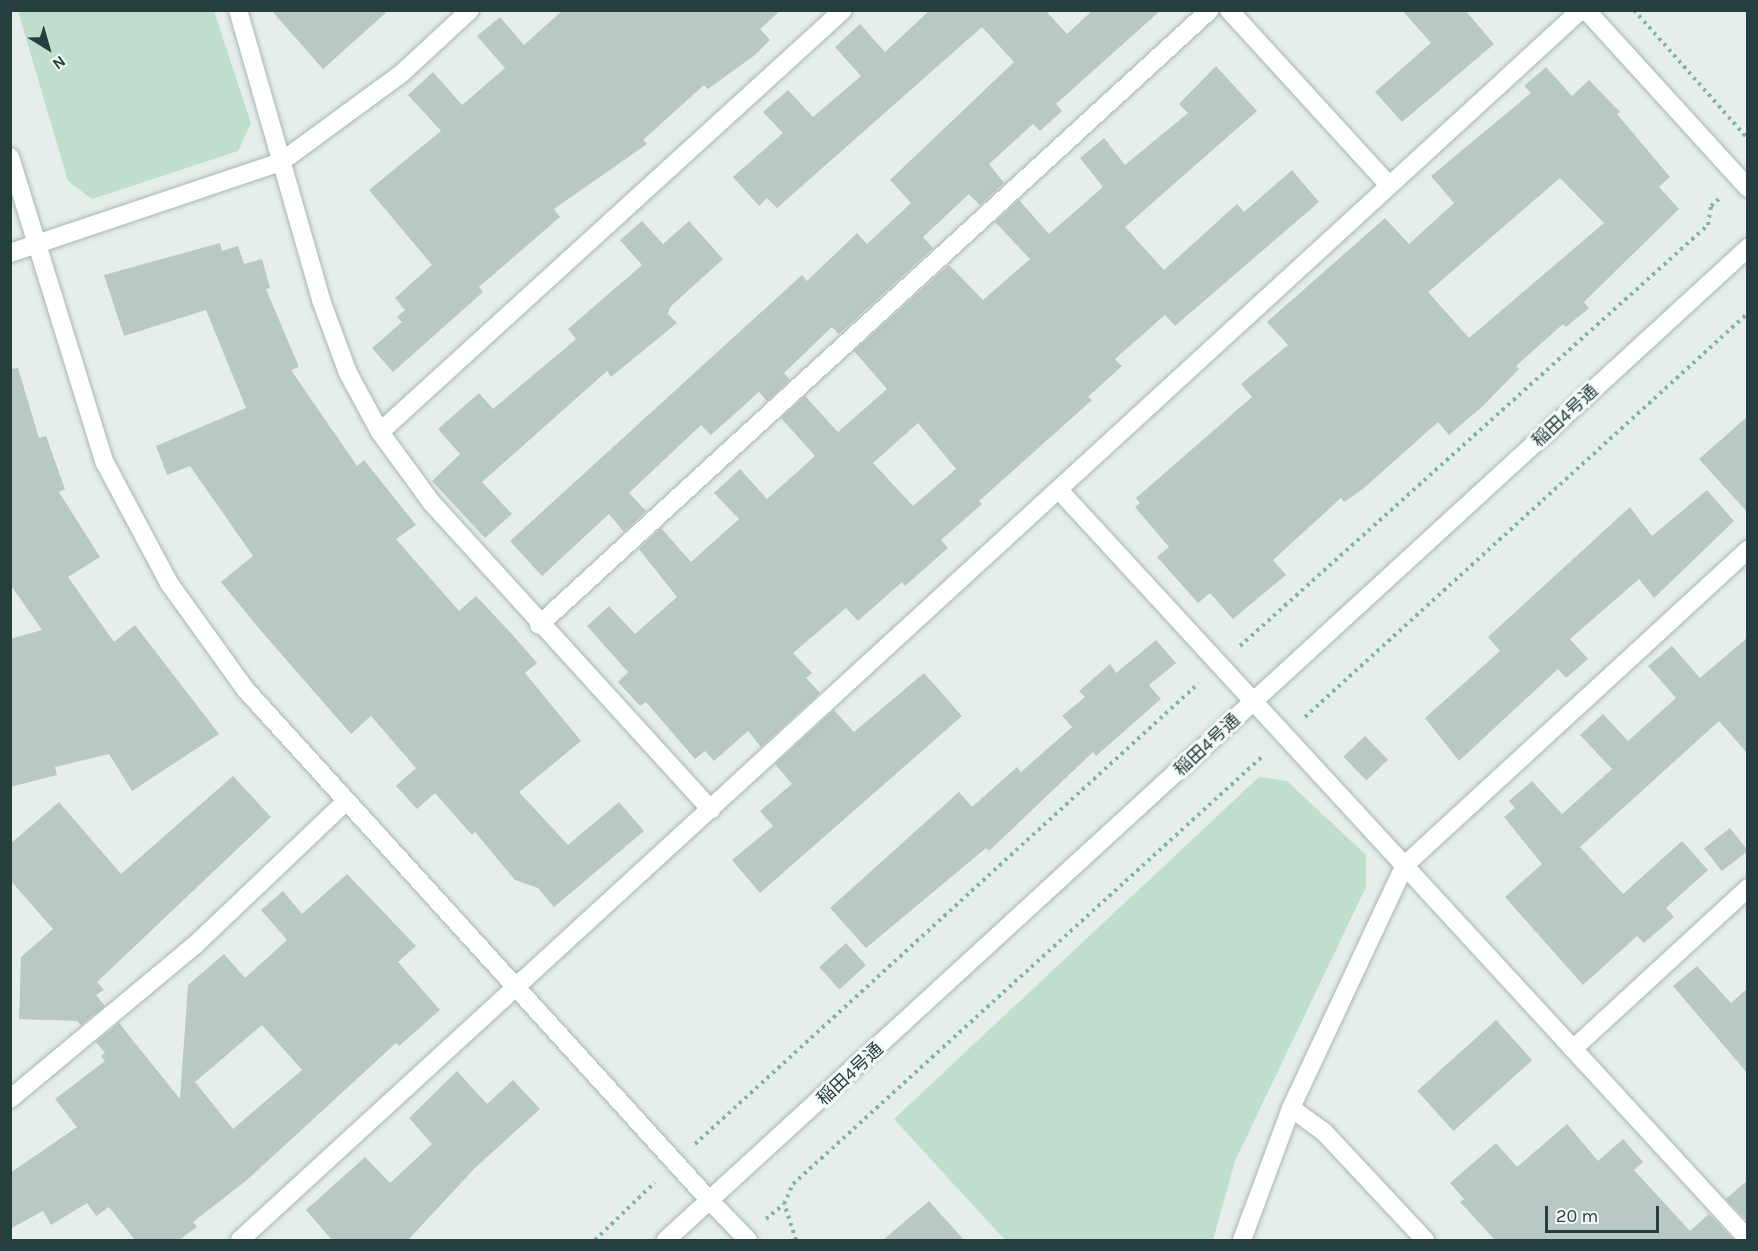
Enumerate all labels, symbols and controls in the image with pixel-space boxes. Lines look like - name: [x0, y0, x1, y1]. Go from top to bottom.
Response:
- north arrow: [18, 18, 78, 78]
- text: N: [49, 52, 69, 74]
- street label: 稲田4号通: [1528, 380, 1602, 452]
- street label: 稲田4号通: [1170, 709, 1244, 781]
- street label: 稲田4号通: [813, 1038, 887, 1110]
- scale bar: [1548, 1194, 1662, 1232]
- text: 20 m: [1556, 1205, 1598, 1227]

